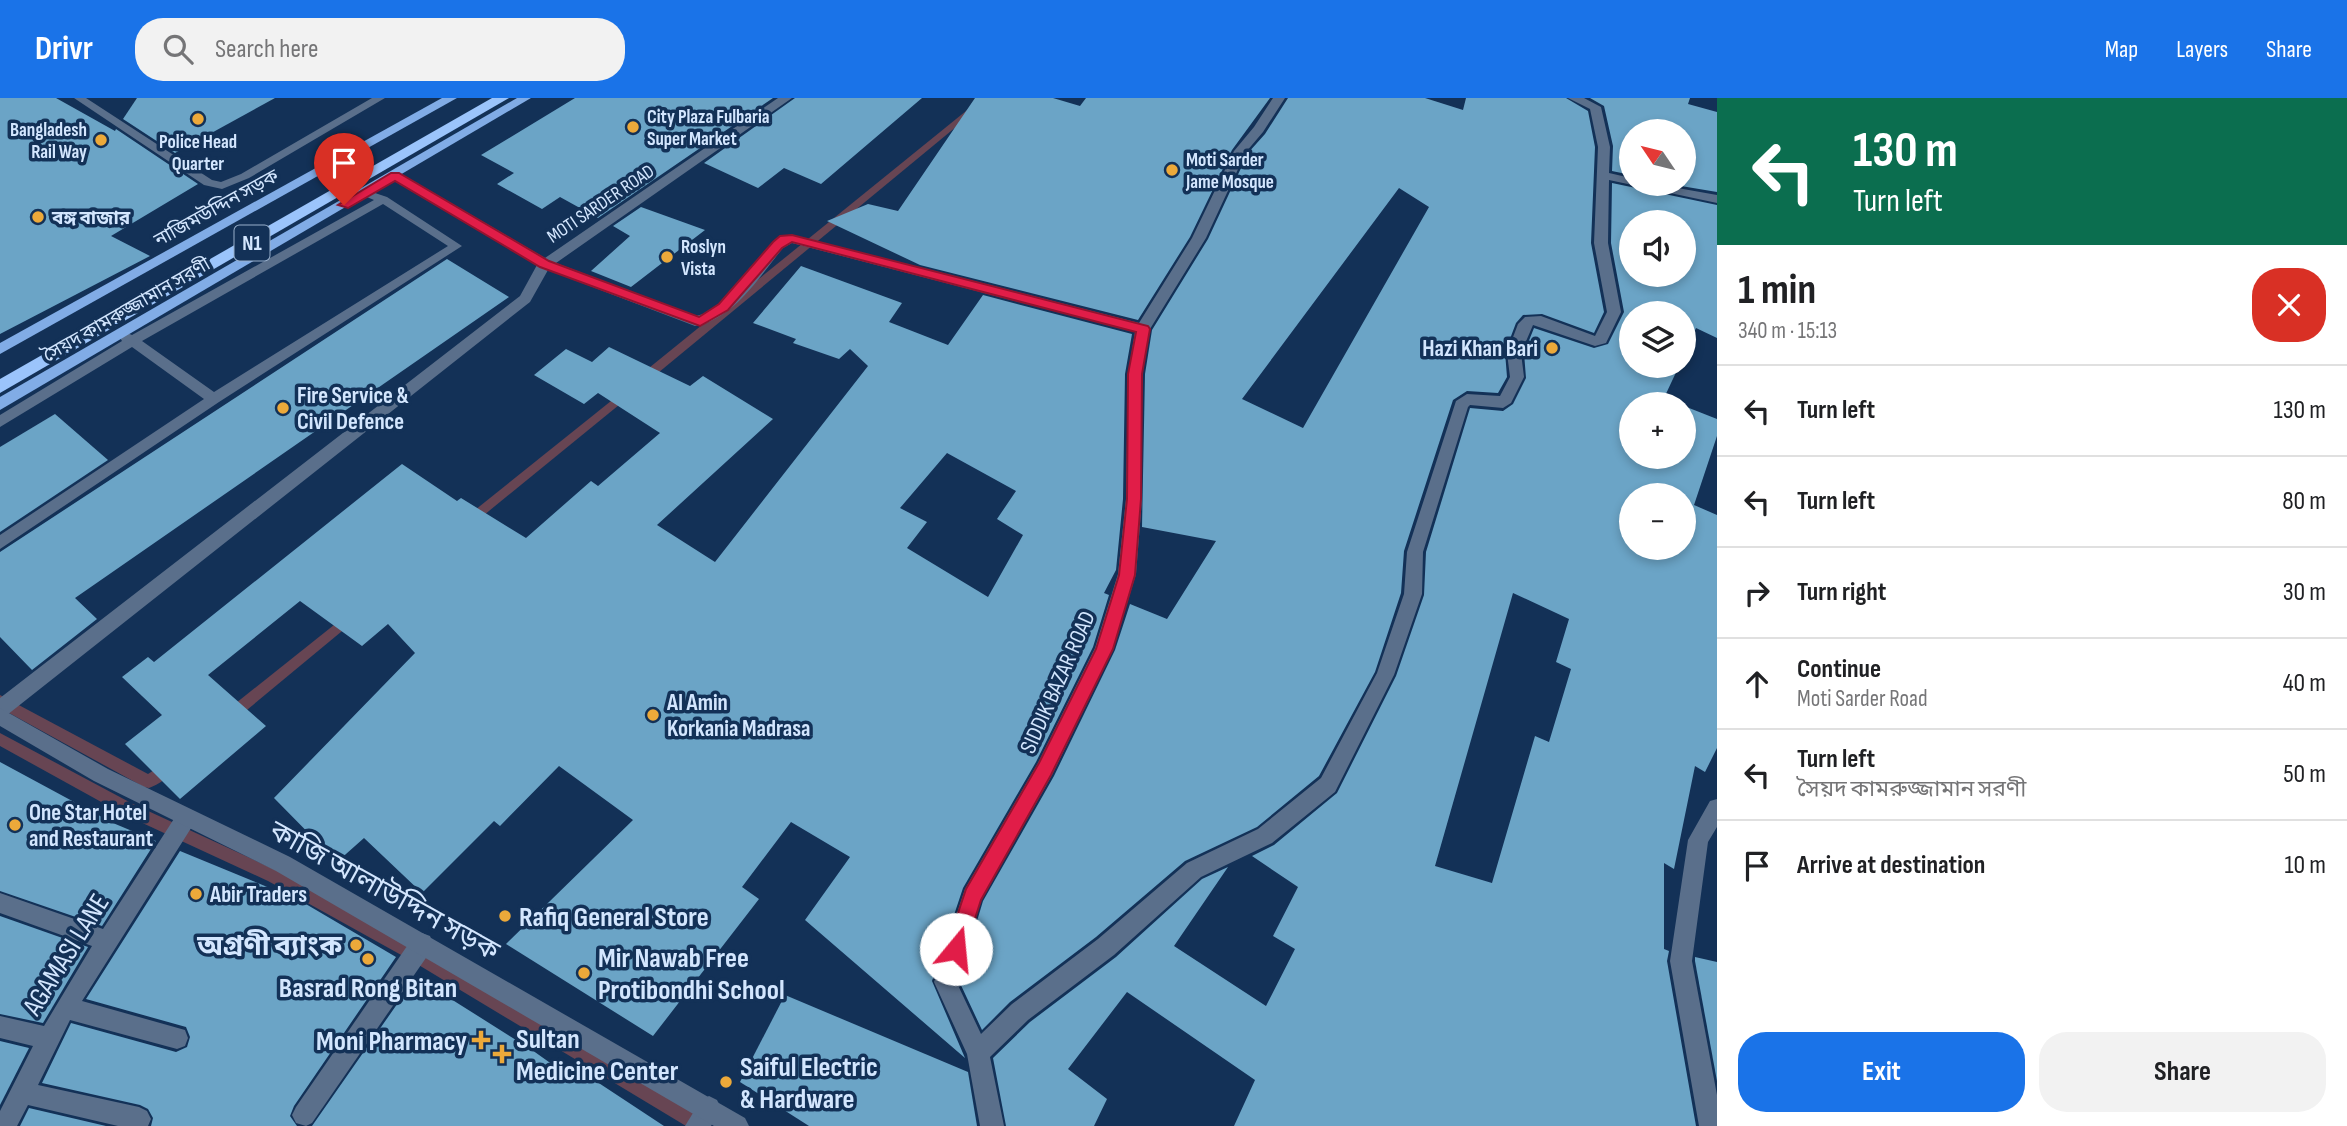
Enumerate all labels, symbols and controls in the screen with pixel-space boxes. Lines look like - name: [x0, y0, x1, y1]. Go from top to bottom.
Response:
- search box: [135, 18, 625, 81]
- text: Drivr: [35, 29, 93, 69]
- icon: search: [159, 30, 197, 68]
- text: Search here: [215, 34, 318, 65]
- text: Map: [2105, 35, 2138, 64]
- text: Layers: [2176, 35, 2228, 64]
- text: Share: [2266, 35, 2312, 64]
- place label: City Plaza Fulbaria Super Market: [647, 106, 770, 151]
- marker: Police Head Quarter: [190, 111, 206, 127]
- place label: Bangladesh Rail Way: [10, 119, 87, 164]
- marker: City Plaza Fulbaria Super Market: [625, 119, 641, 135]
- north arrow: [1619, 119, 1696, 196]
- map controls: [1619, 119, 1696, 560]
- text: 130 m: [1853, 122, 1958, 181]
- icon: left: [1738, 126, 1829, 217]
- place label: Police Head Quarter: [159, 131, 237, 176]
- marker: Bangladesh Rail Way: [93, 132, 109, 148]
- pin: [314, 133, 374, 205]
- icon: arrive: [325, 144, 363, 182]
- place label: Moti Sarder Jame Mosque: [1185, 149, 1274, 194]
- street label: MOTI SARDER ROAD: [543, 160, 659, 249]
- marker: Moti Sarder Jame Mosque: [1164, 162, 1180, 178]
- street label: নাজিমউদ্দিন সড়ক: [149, 163, 284, 252]
- text: Turn left: [1853, 182, 1943, 221]
- place label: বঙ্গ বাজার: [51, 207, 131, 230]
- marker: বঙ্গ বাজার: [30, 209, 46, 225]
- button: sound: [1619, 210, 1696, 287]
- road number: N1: [234, 226, 270, 260]
- place label: Roslyn Vista: [681, 236, 726, 281]
- marker: Roslyn Vista: [659, 249, 675, 265]
- street label: সৈয়দ কামরুজ্জামান সরণী: [38, 252, 215, 368]
- text: 1 min: [1738, 265, 1816, 316]
- button: close: [2252, 268, 2326, 342]
- button: layers: [1619, 301, 1696, 378]
- text: 340 m · 15:13: [1738, 317, 1837, 345]
- place label: Hazi Khan Bari: [1422, 335, 1538, 363]
- marker: Hazi Khan Bari: [1544, 340, 1560, 356]
- place label: Fire Service & Civil Defence: [297, 382, 409, 436]
- button: +: [1619, 392, 1696, 469]
- icon: left: [1738, 392, 1776, 430]
- text: Turn left: [1797, 395, 1875, 426]
- text: 130 m: [2274, 395, 2326, 426]
- marker: Fire Service & Civil Defence: [275, 400, 291, 416]
- button: −: [1619, 483, 1696, 560]
- icon: left: [1738, 483, 1776, 521]
- text: Turn left: [1797, 486, 1875, 517]
- text: 80 m: [2282, 486, 2326, 517]
- icon: right: [1738, 574, 1776, 612]
- text: Turn right: [1797, 577, 1886, 608]
- text: 30 m: [2283, 577, 2326, 608]
- street label: SIDDIK BAZAR ROAD: [1014, 607, 1102, 758]
- text: Continue: [1797, 654, 1881, 685]
- icon: ahead: [1738, 665, 1776, 703]
- text: 40 m: [2283, 668, 2326, 699]
- text: Moti Sarder Road: [1797, 685, 1928, 713]
- place label: Al Amin Korkania Madrasa: [666, 689, 810, 743]
- marker: Al Amin Korkania Madrasa: [645, 707, 661, 723]
- text: Turn left: [1797, 744, 1875, 775]
- icon: left: [1738, 756, 1776, 794]
- text: 50 m: [2283, 759, 2326, 790]
- text: সৈয়দ কামরুজ্জামান সরণী: [1797, 775, 2026, 803]
- place label: One Star Hotel and Restaurant: [29, 799, 154, 853]
- street label: কাজি আলাউদ্দিন সড়ক: [263, 813, 506, 968]
- marker: One Star Hotel and Restaurant: [7, 817, 23, 833]
- icon: arrive: [1738, 847, 1776, 885]
- text: Arrive at destination: [1797, 850, 1985, 881]
- text: 10 m: [2284, 850, 2326, 881]
- place label: Abir Traders: [209, 881, 307, 909]
- marker: Abir Traders: [188, 886, 204, 902]
- street label: AGAMASI LANE: [15, 888, 117, 1022]
- place label: Rafiq General Store: [519, 901, 709, 934]
- marker: Rafiq General Store: [497, 908, 513, 924]
- position arrow: [919, 912, 993, 986]
- place label: অগ্রণী ব্যাংক: [196, 929, 343, 963]
- marker: অগ্রণী ব্যাংক: [348, 937, 364, 953]
- place label: Mir Nawab Free Protibondhi School: [598, 942, 785, 1007]
- marker: Basrad Rong Bitan: [360, 951, 376, 967]
- marker: Mir Nawab Free Protibondhi School: [576, 965, 592, 981]
- place label: Basrad Rong Bitan: [279, 972, 457, 1005]
- place label: Sultan Medicine Center: [516, 1023, 679, 1088]
- place label: Moni Pharmacy: [316, 1025, 467, 1058]
- marker: Moni Pharmacy: [473, 1032, 489, 1048]
- button: Exit: [1738, 1032, 2025, 1112]
- button: Share: [2039, 1032, 2326, 1112]
- marker: Sultan Medicine Center: [494, 1046, 510, 1062]
- place label: Saiful Electric & Hardware: [740, 1051, 878, 1116]
- marker: Saiful Electric & Hardware: [718, 1074, 734, 1090]

